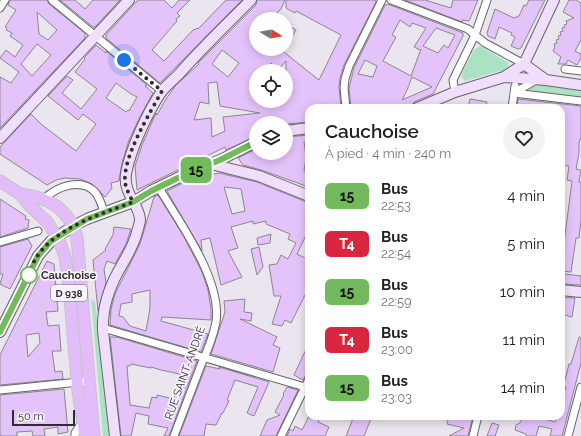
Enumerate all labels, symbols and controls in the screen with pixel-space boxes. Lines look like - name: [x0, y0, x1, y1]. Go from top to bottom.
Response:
- north arrow: [249, 12, 293, 56]
- map controls: [249, 12, 293, 160]
- your location: [114, 50, 134, 70]
- button: locate: [249, 64, 293, 108]
- button: layers: [249, 116, 293, 160]
- button: heart: [503, 117, 545, 159]
- text: Cauchoise: [325, 120, 419, 142]
- text: À pied · 4 min · 240 m: [325, 146, 451, 161]
- line badge: 15: [178, 157, 214, 183]
- text: 15: [189, 162, 203, 178]
- text: Bus: [381, 180, 408, 198]
- text: 4 min: [507, 187, 545, 205]
- text: 15: [340, 188, 354, 204]
- text: 22:53: [381, 198, 411, 213]
- text: Bus: [381, 228, 408, 246]
- text: 5 min: [507, 235, 545, 253]
- text: T4: [339, 236, 355, 252]
- text: 22:54: [381, 246, 411, 261]
- marker: Cauchoise: [20, 266, 38, 284]
- place label: Cauchoise: [41, 269, 96, 282]
- text: Bus: [381, 276, 408, 294]
- text: 10 min: [500, 283, 545, 301]
- text: 15: [340, 284, 354, 300]
- road number: D 938: [51, 285, 87, 301]
- text: 22:59: [381, 294, 412, 309]
- street label: RUE SAINT-ANDRÉ: [161, 324, 208, 421]
- text: Bus: [381, 324, 408, 342]
- text: 11 min: [503, 331, 545, 349]
- text: T4: [339, 332, 355, 348]
- text: 23:00: [381, 342, 413, 357]
- text: Bus: [381, 372, 408, 390]
- text: 14 min: [501, 379, 545, 397]
- text: 15: [340, 380, 354, 396]
- text: 23:03: [381, 390, 412, 405]
- scale bar: [12, 408, 75, 427]
- text: 50 m: [18, 410, 44, 423]

